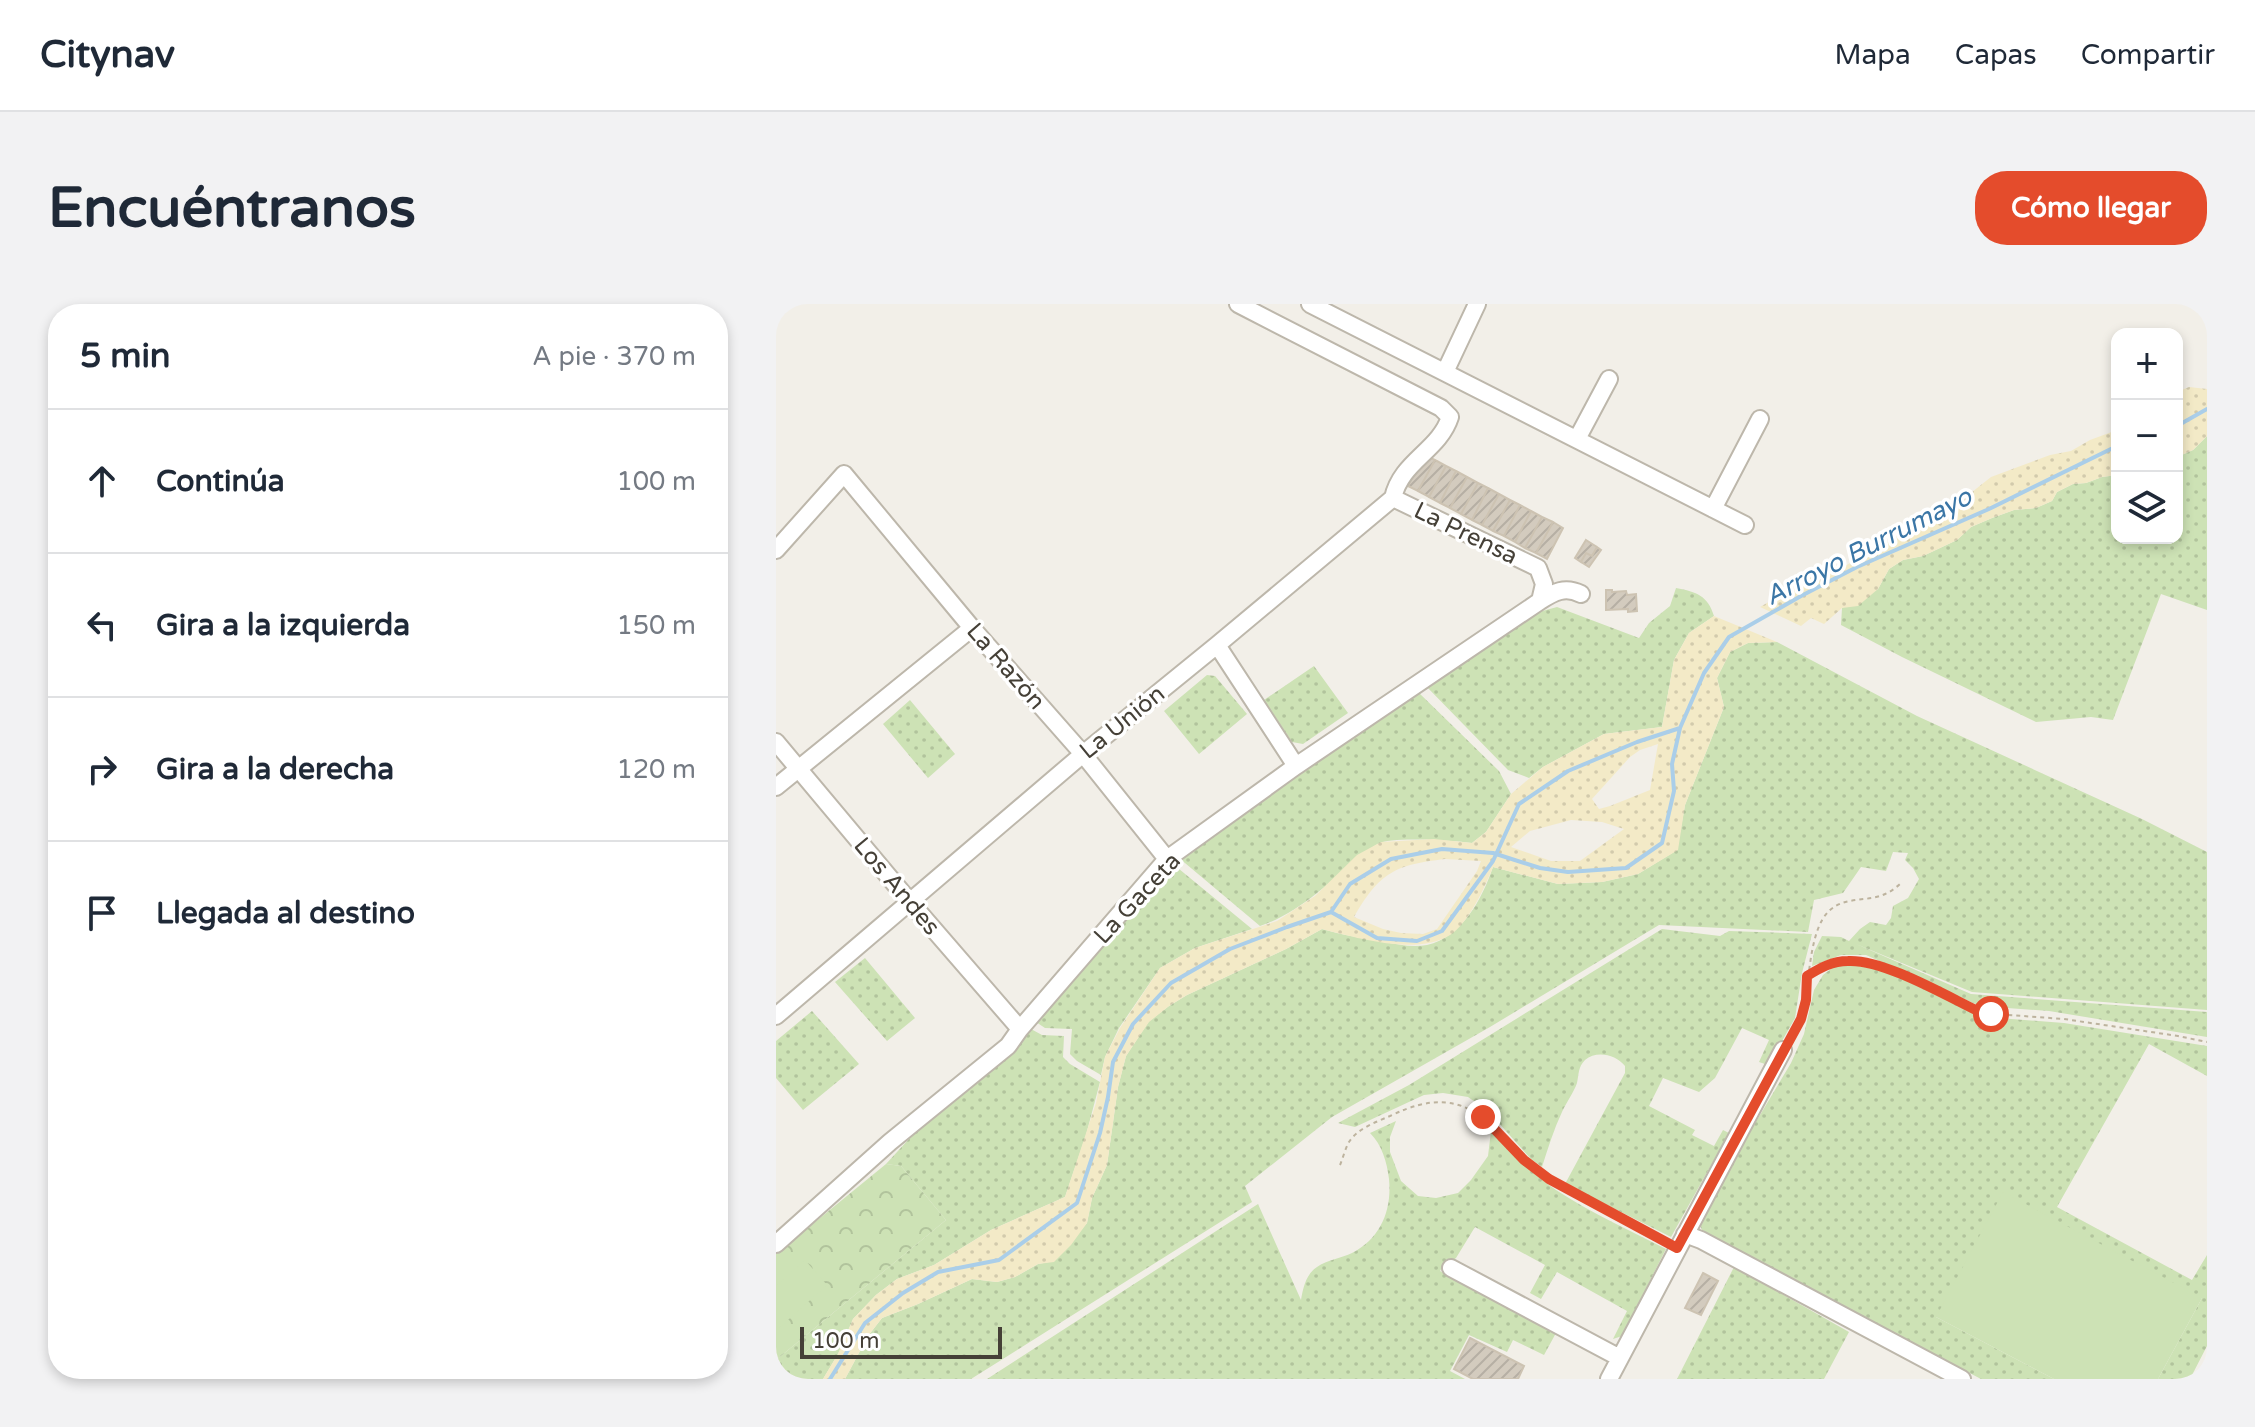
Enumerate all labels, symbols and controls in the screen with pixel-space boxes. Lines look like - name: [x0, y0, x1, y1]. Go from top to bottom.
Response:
- text: Citynav: [40, 32, 175, 78]
- text: Mapa: [1834, 38, 1911, 72]
- text: Capas: [1955, 38, 2037, 72]
- text: Compartir: [2081, 38, 2215, 72]
- button: Cómo llegar: [1975, 171, 2207, 245]
- text: Encuéntranos: [48, 175, 416, 242]
- map controls: [2111, 328, 2183, 544]
- button: +: [2111, 328, 2183, 400]
- text: 5 min: [80, 336, 171, 377]
- text: A pie · 370 m: [532, 341, 696, 372]
- button: −: [2111, 400, 2183, 472]
- icon: ahead: [80, 459, 124, 503]
- text: Continúa: [156, 463, 285, 500]
- text: 100 m: [616, 466, 696, 497]
- button: layers: [2111, 472, 2183, 544]
- water label: Arroyo Burrumayo: [1760, 480, 1978, 612]
- street label: La Prensa: [1409, 496, 1522, 571]
- icon: left: [80, 603, 124, 647]
- text: Gira a la izquierda: [156, 607, 410, 644]
- text: 150 m: [616, 610, 696, 641]
- street label: La Razón: [960, 617, 1051, 716]
- street label: La Unión: [1074, 679, 1171, 765]
- icon: right: [80, 747, 124, 791]
- text: Gira a la derecha: [156, 751, 394, 788]
- text: 120 m: [616, 754, 696, 785]
- street label: Los Andes: [847, 831, 946, 941]
- street label: La Gaceta: [1088, 847, 1187, 950]
- icon: arrive: [80, 891, 124, 935]
- text: Llegada al destino: [156, 895, 415, 932]
- route start: [1973, 996, 2009, 1032]
- route end: [1465, 1099, 1501, 1135]
- scale bar: [800, 1323, 1002, 1359]
- text: 100 m: [812, 1328, 879, 1354]

